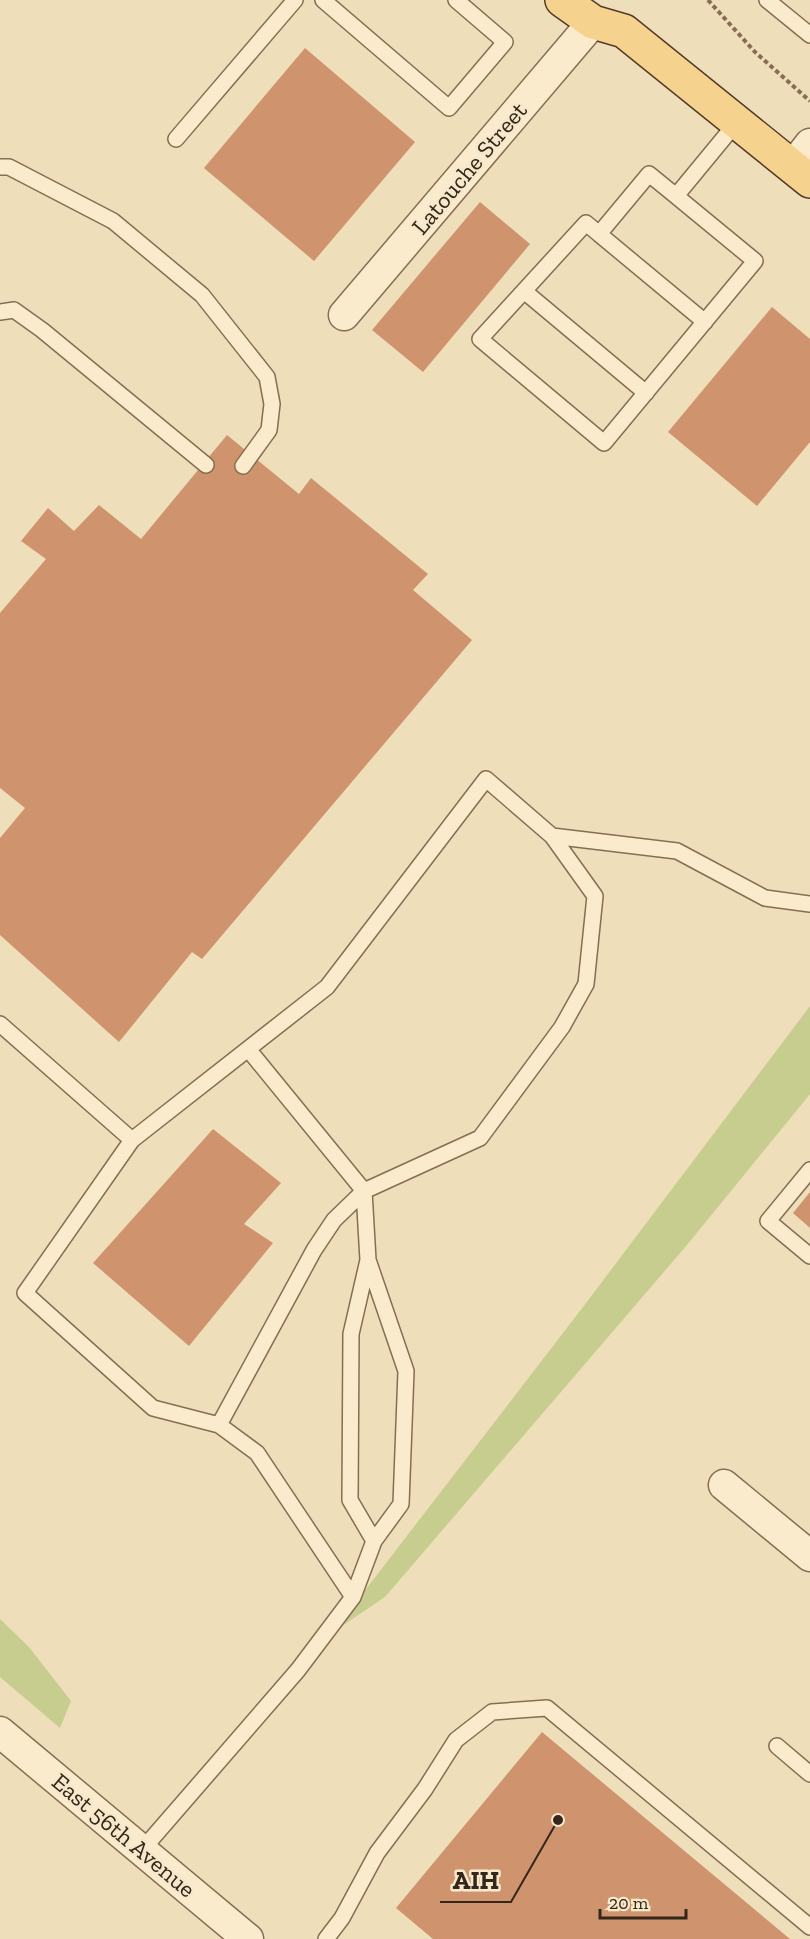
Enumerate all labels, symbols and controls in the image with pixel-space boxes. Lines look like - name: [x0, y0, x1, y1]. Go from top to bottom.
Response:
- street label: Latouche Street: [405, 96, 533, 240]
- street label: East 56th Avenue: [46, 1767, 202, 1903]
- callout: AIH: [440, 1858, 511, 1902]
- text: AIH: [453, 1864, 499, 1896]
- scale bar: [600, 1882, 686, 1920]
- text: 20 m: [609, 1892, 649, 1914]

